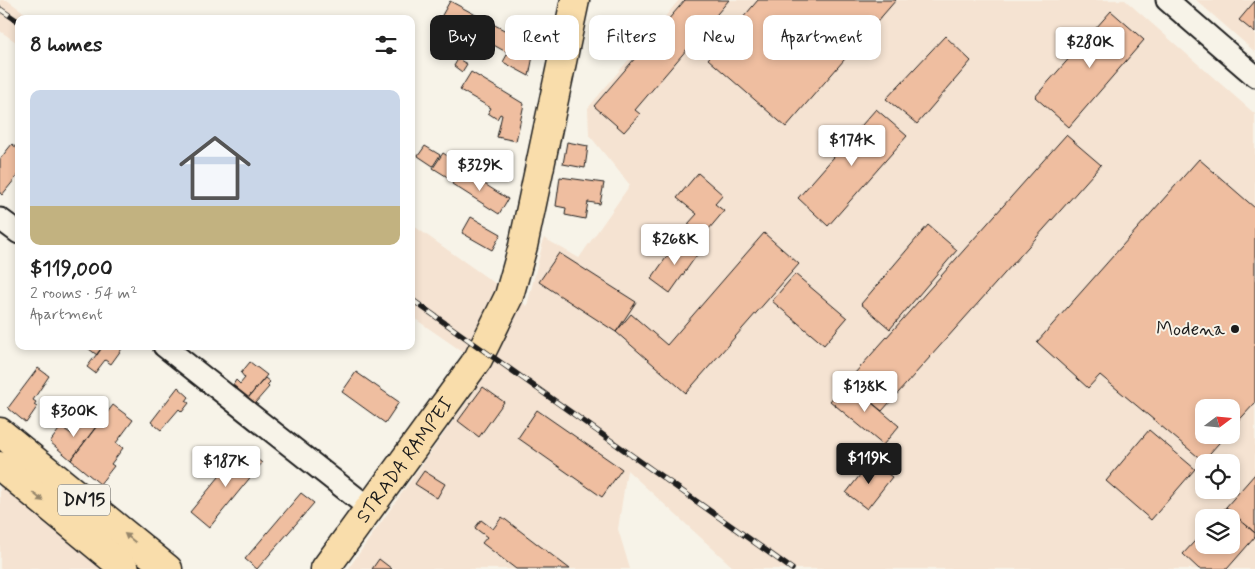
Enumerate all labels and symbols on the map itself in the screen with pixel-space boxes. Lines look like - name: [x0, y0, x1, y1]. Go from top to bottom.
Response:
- pin: $280K: [1055, 27, 1125, 69]
- pin: $174K: [817, 124, 887, 167]
- pin: $329K: [445, 150, 515, 192]
- pin: $268K: [640, 224, 710, 266]
- place label: Modena: [1156, 317, 1226, 342]
- marker: Modena: [1229, 323, 1241, 335]
- pin: $138K: [830, 370, 900, 413]
- street label: STRADA RAMPEI: [350, 392, 459, 528]
- pin: $300K: [39, 396, 109, 438]
- north arrow: [1195, 399, 1240, 444]
- pin: $119K: [834, 442, 904, 485]
- pin: $187K: [191, 446, 261, 488]
- road number: DN15: [58, 484, 110, 516]
- one-way arrow: [31, 492, 44, 503]
- one-way arrow: [124, 533, 137, 544]

